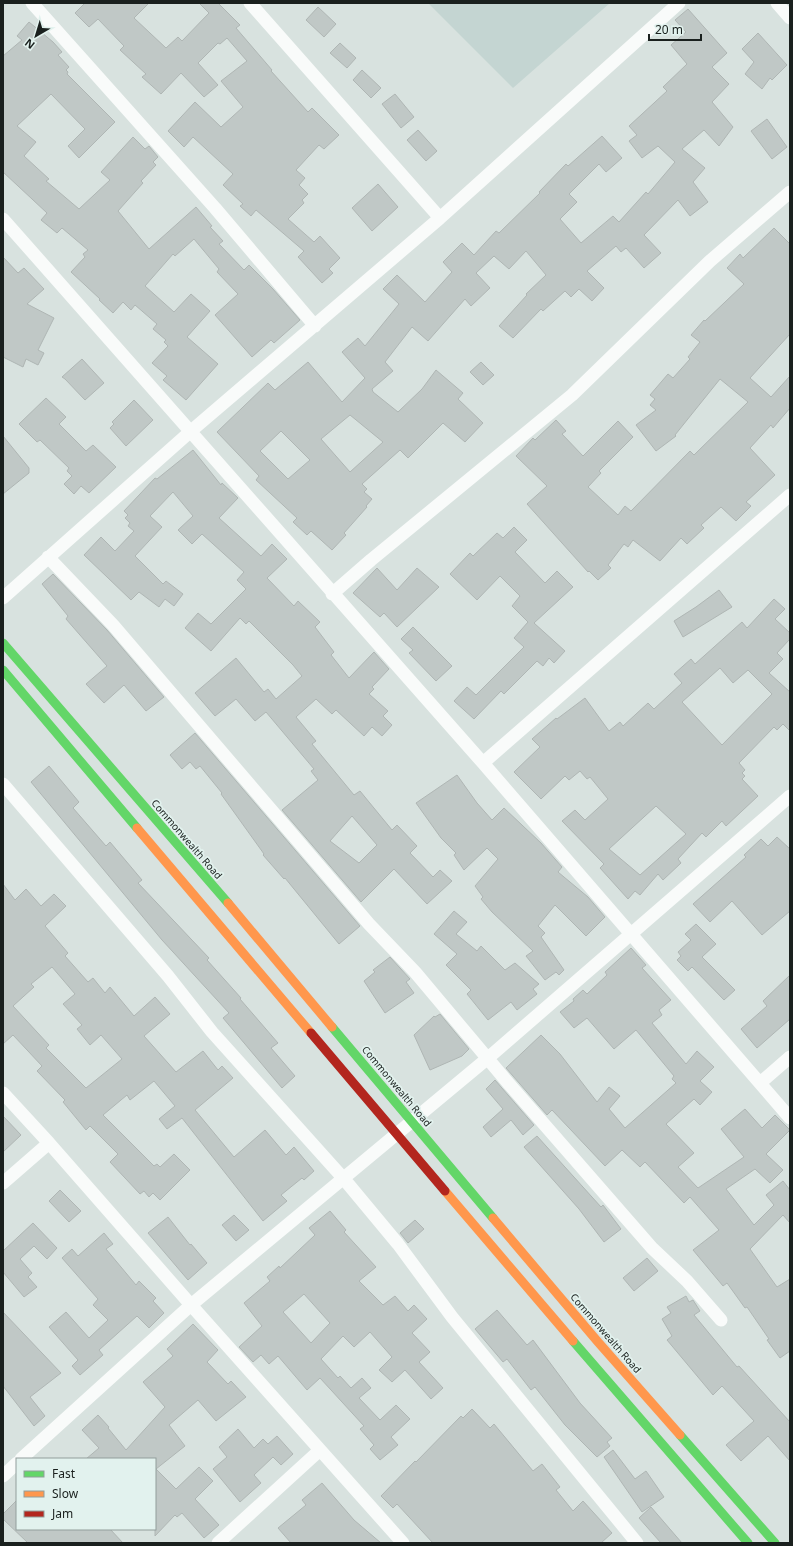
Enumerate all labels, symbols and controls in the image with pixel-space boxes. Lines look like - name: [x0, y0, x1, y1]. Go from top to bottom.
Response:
- north arrow: [16, 16, 56, 56]
- scale bar: [649, 16, 701, 42]
- text: 20 m: [655, 21, 683, 38]
- text: N: [21, 36, 38, 53]
- street label: Commonwealth Road: [148, 796, 226, 882]
- street label: Commonwealth Road: [359, 1043, 435, 1129]
- street label: Commonwealth Road: [567, 1290, 645, 1376]
- legend: [16, 1458, 156, 1530]
- text: Fast: [52, 1465, 76, 1482]
- text: Slow: [52, 1485, 79, 1502]
- text: Jam: [51, 1505, 73, 1522]

